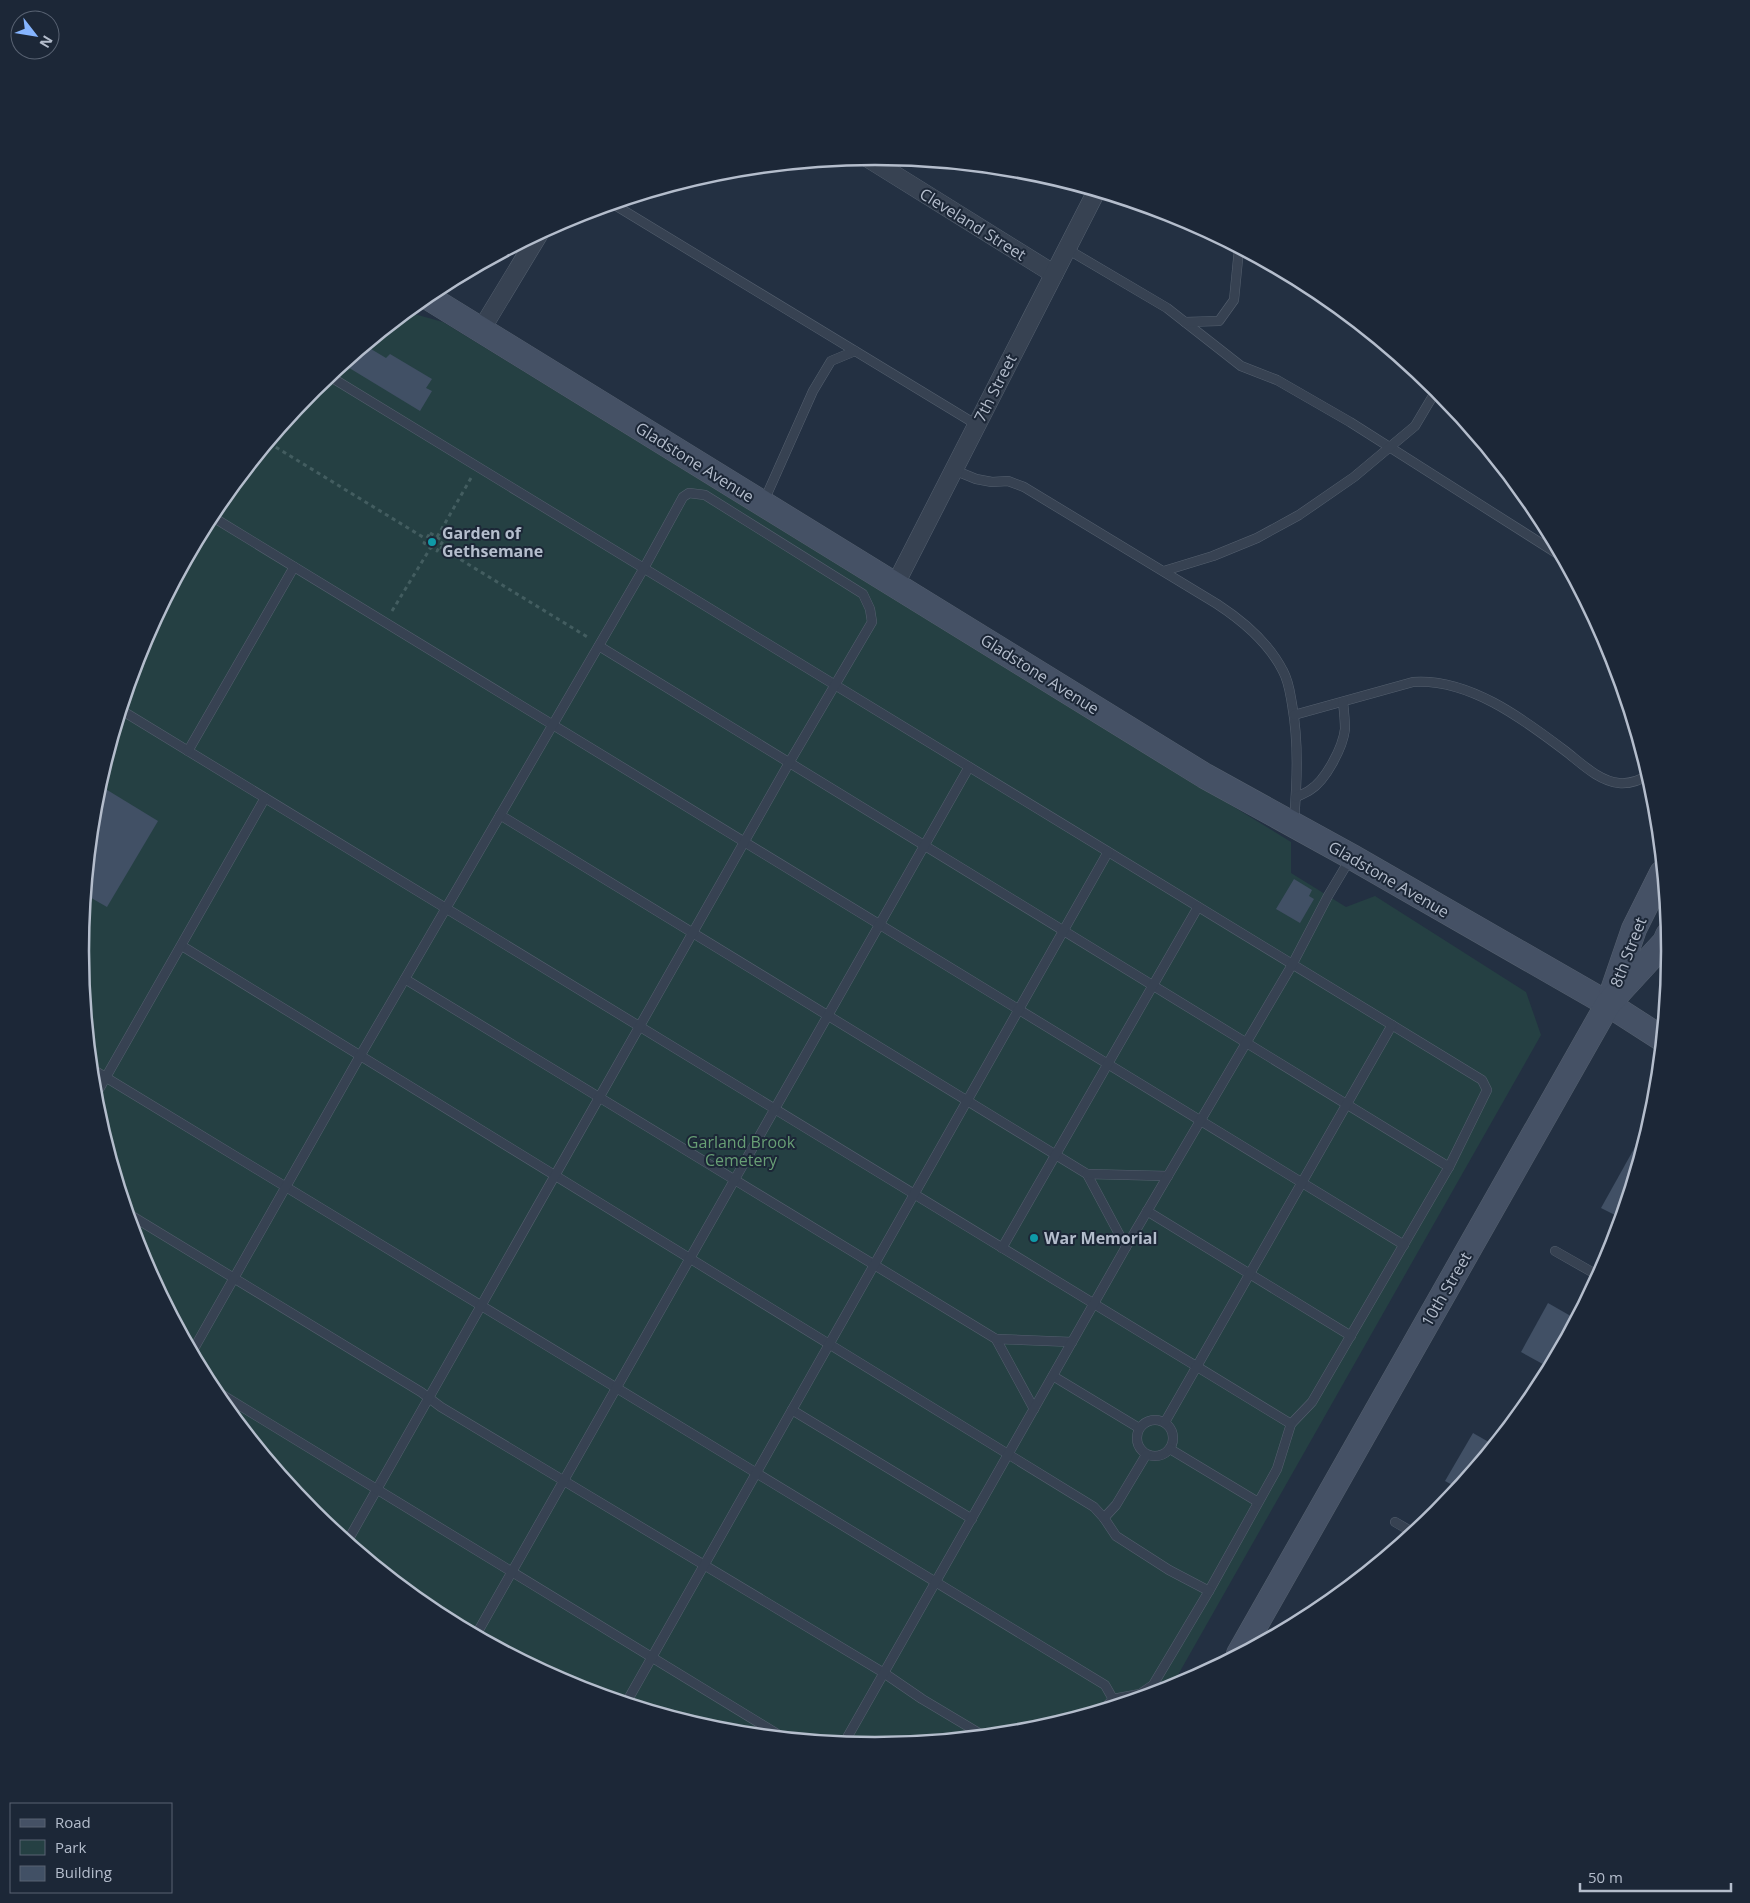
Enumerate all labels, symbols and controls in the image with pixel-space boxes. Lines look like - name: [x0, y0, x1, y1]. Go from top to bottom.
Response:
- north arrow: [10, 10, 60, 60]
- text: N: [35, 32, 58, 52]
- street label: Cleveland Street: [916, 182, 1031, 266]
- street label: 7th Street: [969, 350, 1022, 426]
- street label: Gladstone Avenue: [632, 417, 758, 507]
- place label: Garden of Gethsemane: [442, 522, 543, 562]
- marker: Garden of Gethsemane: [426, 536, 438, 548]
- street label: Gladstone Avenue: [977, 629, 1103, 719]
- street label: Gladstone Avenue: [1325, 835, 1453, 923]
- street label: 8th Street: [1605, 913, 1652, 990]
- park label: Garland Brook Cemetery: [687, 1131, 796, 1171]
- place label: War Memorial: [1044, 1227, 1157, 1249]
- marker: War Memorial: [1028, 1232, 1040, 1244]
- street label: 10th Street: [1416, 1247, 1476, 1330]
- legend: [10, 1803, 172, 1893]
- text: Road: [55, 1812, 91, 1832]
- text: Park: [55, 1837, 86, 1857]
- scale bar: [1580, 1860, 1731, 1892]
- text: Building: [55, 1862, 112, 1882]
- text: 50 m: [1588, 1867, 1623, 1887]

